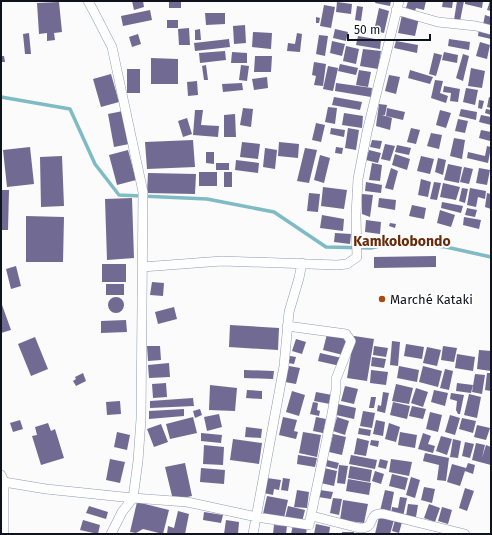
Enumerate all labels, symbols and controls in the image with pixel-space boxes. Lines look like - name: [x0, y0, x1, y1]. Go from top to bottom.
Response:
- scale bar: [348, 16, 430, 42]
- text: 50 m: [354, 23, 380, 37]
- district label: Kamkolobondo: [353, 233, 451, 250]
- place label: Marché Kataki: [390, 292, 473, 307]
- marker: Marché Kataki: [377, 294, 387, 304]

